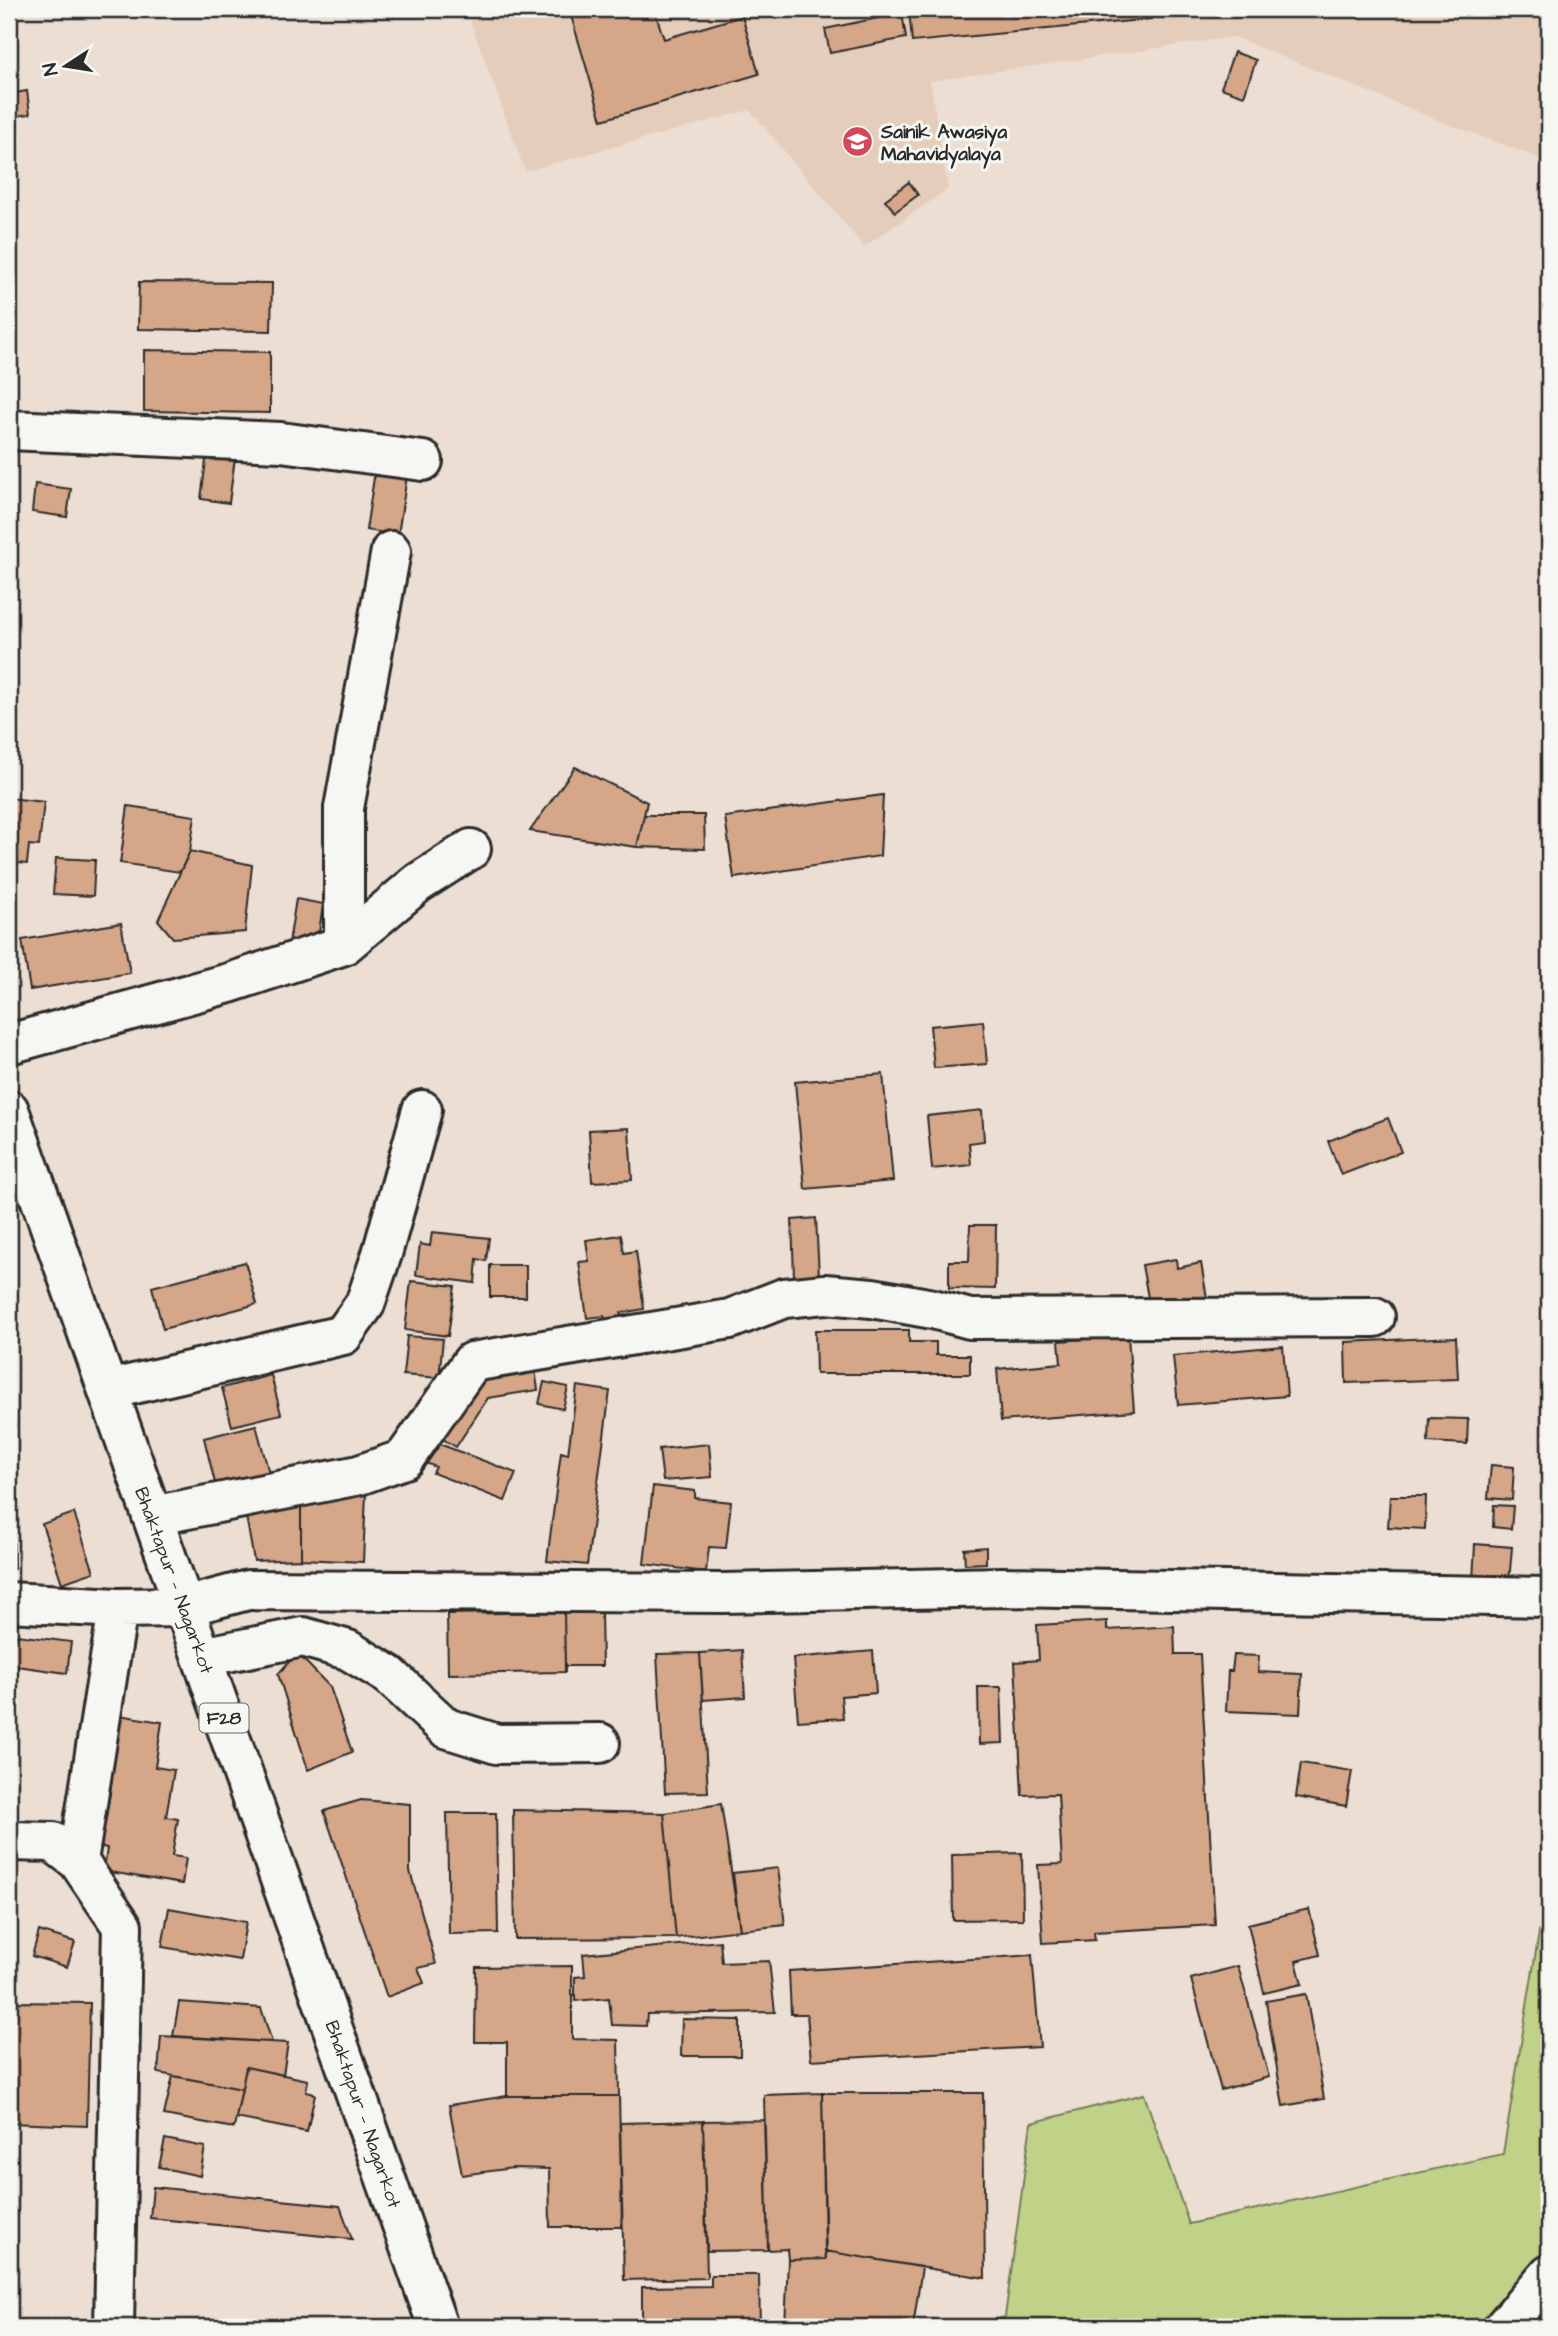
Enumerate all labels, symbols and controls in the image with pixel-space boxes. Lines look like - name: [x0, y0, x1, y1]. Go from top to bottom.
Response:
- north arrow: [32, 32, 102, 102]
- text: N: [36, 61, 65, 78]
- place label: Sainik Awasiya Mahavidyalaya: [880, 119, 1007, 169]
- school or university icon: Sainik Awasiya Mahavidyalaya: [841, 125, 875, 159]
- street label: Bhaktapur — Nagarkot: [126, 1483, 220, 1678]
- road number: F28: [200, 1703, 248, 1732]
- street label: Bhaktapur — Nagarkot: [317, 2017, 408, 2213]

